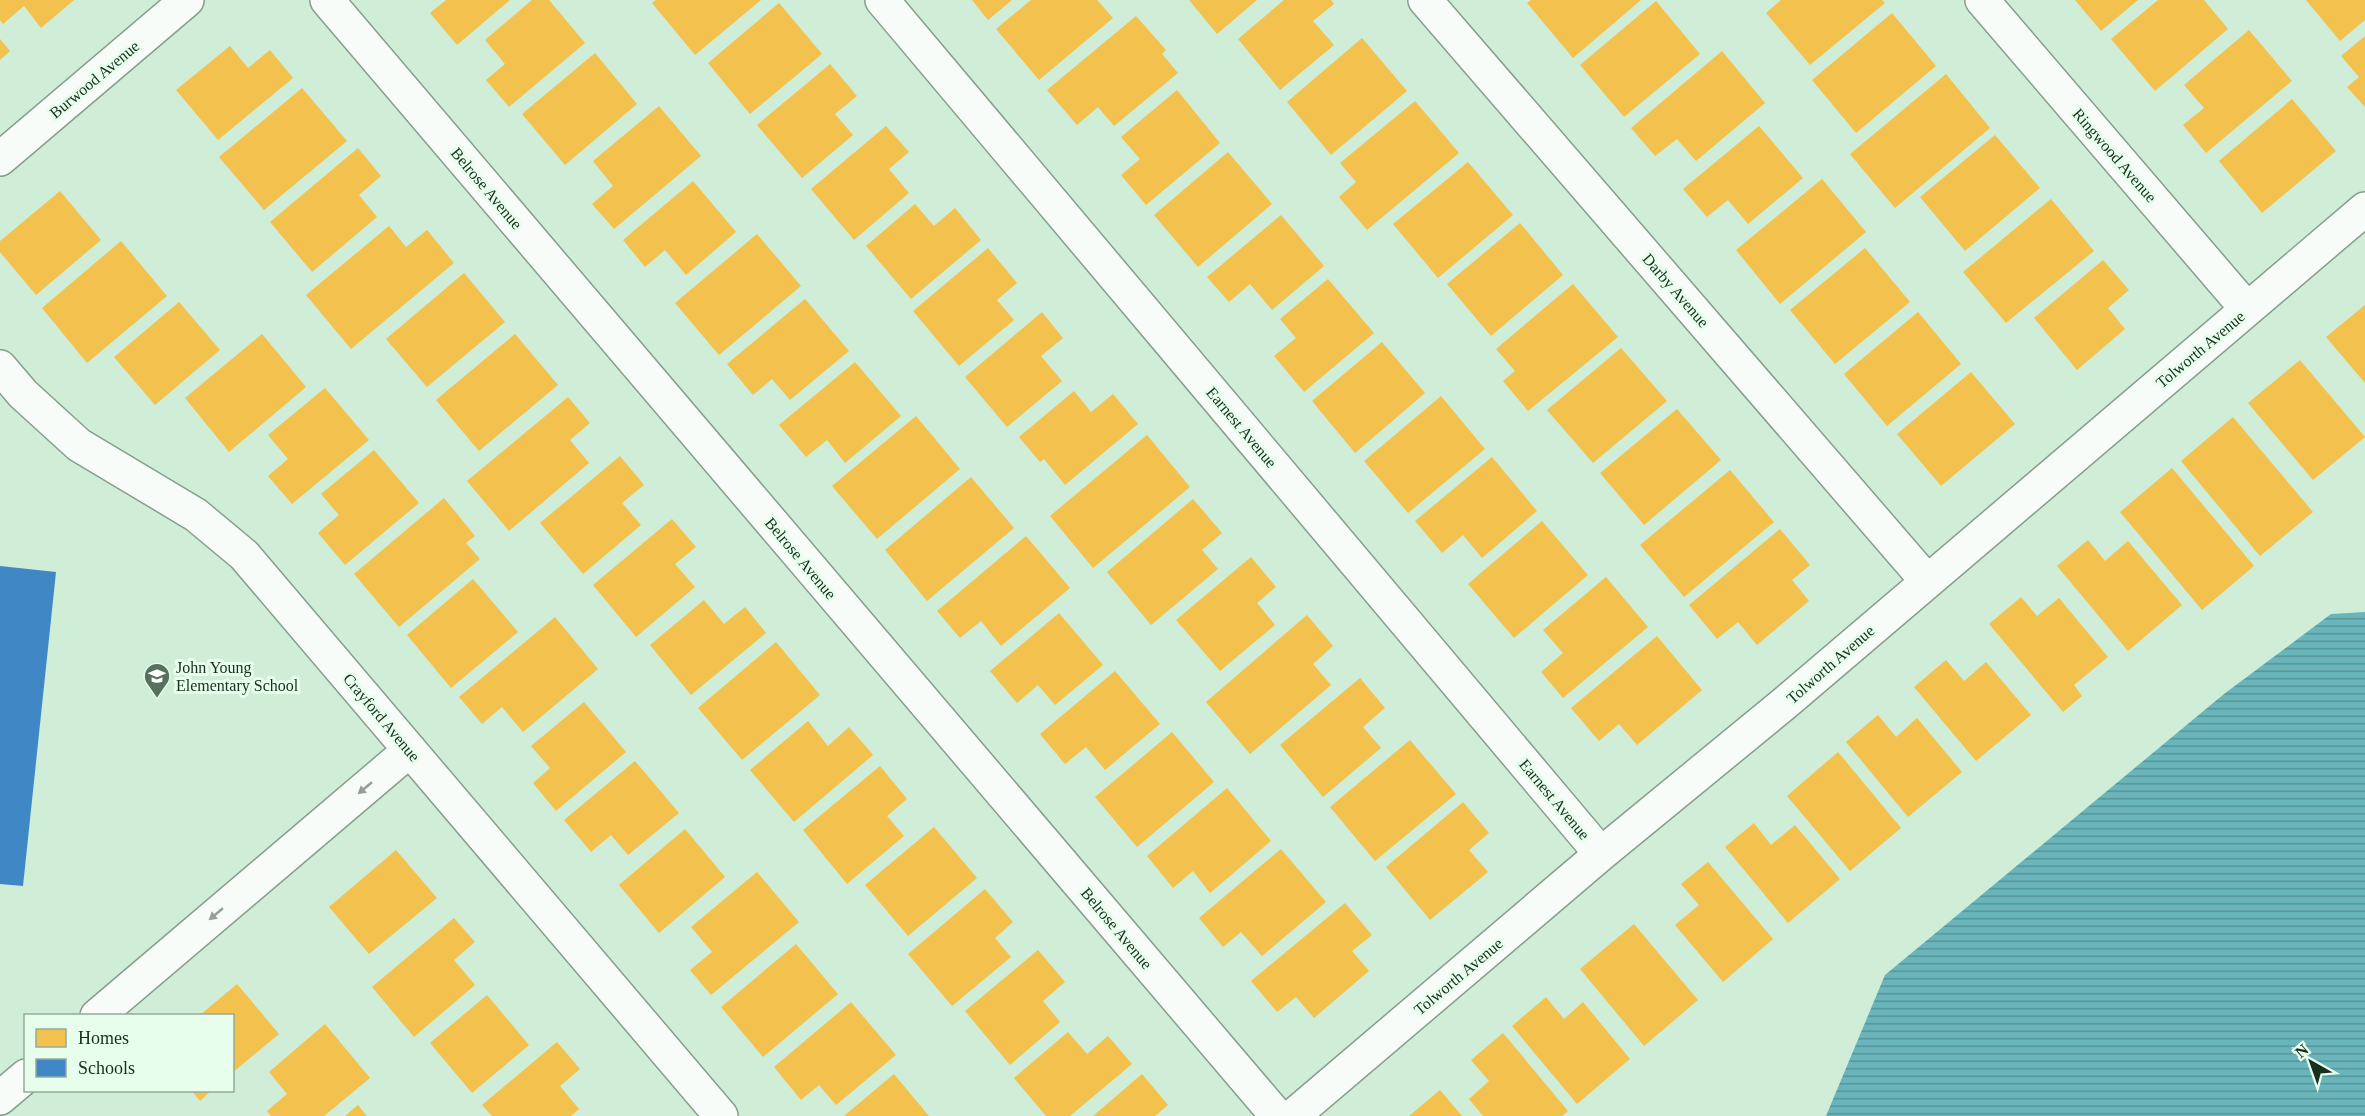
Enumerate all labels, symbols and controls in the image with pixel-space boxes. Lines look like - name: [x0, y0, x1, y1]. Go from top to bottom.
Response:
- street label: Burwood Avenue: [46, 37, 142, 122]
- street label: Ringwood Avenue: [2069, 105, 2160, 206]
- street label: Belrose Avenue: [448, 144, 525, 232]
- street label: Darby Avenue: [1638, 250, 1712, 331]
- street label: Tolworth Avenue: [2153, 307, 2248, 391]
- street label: Earnest Avenue: [1203, 384, 1280, 471]
- street label: Belrose Avenue: [762, 514, 839, 602]
- street label: Tolworth Avenue: [1783, 622, 1877, 707]
- place label: John Young Elementary School: [176, 659, 299, 695]
- school or university icon: John Young Elementary School: [142, 661, 172, 699]
- street label: Crayford Avenue: [339, 670, 423, 765]
- street label: Earnest Avenue: [1516, 756, 1593, 843]
- one-way arrow: [358, 781, 373, 794]
- street label: Belrose Avenue: [1078, 884, 1155, 972]
- one-way arrow: [209, 907, 224, 920]
- street label: Tolworth Avenue: [1411, 934, 1506, 1018]
- legend: [24, 1014, 234, 1092]
- text: Homes: [78, 1028, 129, 1048]
- north arrow: [2281, 1032, 2341, 1092]
- text: N: [2292, 1040, 2312, 1061]
- text: Schools: [78, 1058, 135, 1078]

